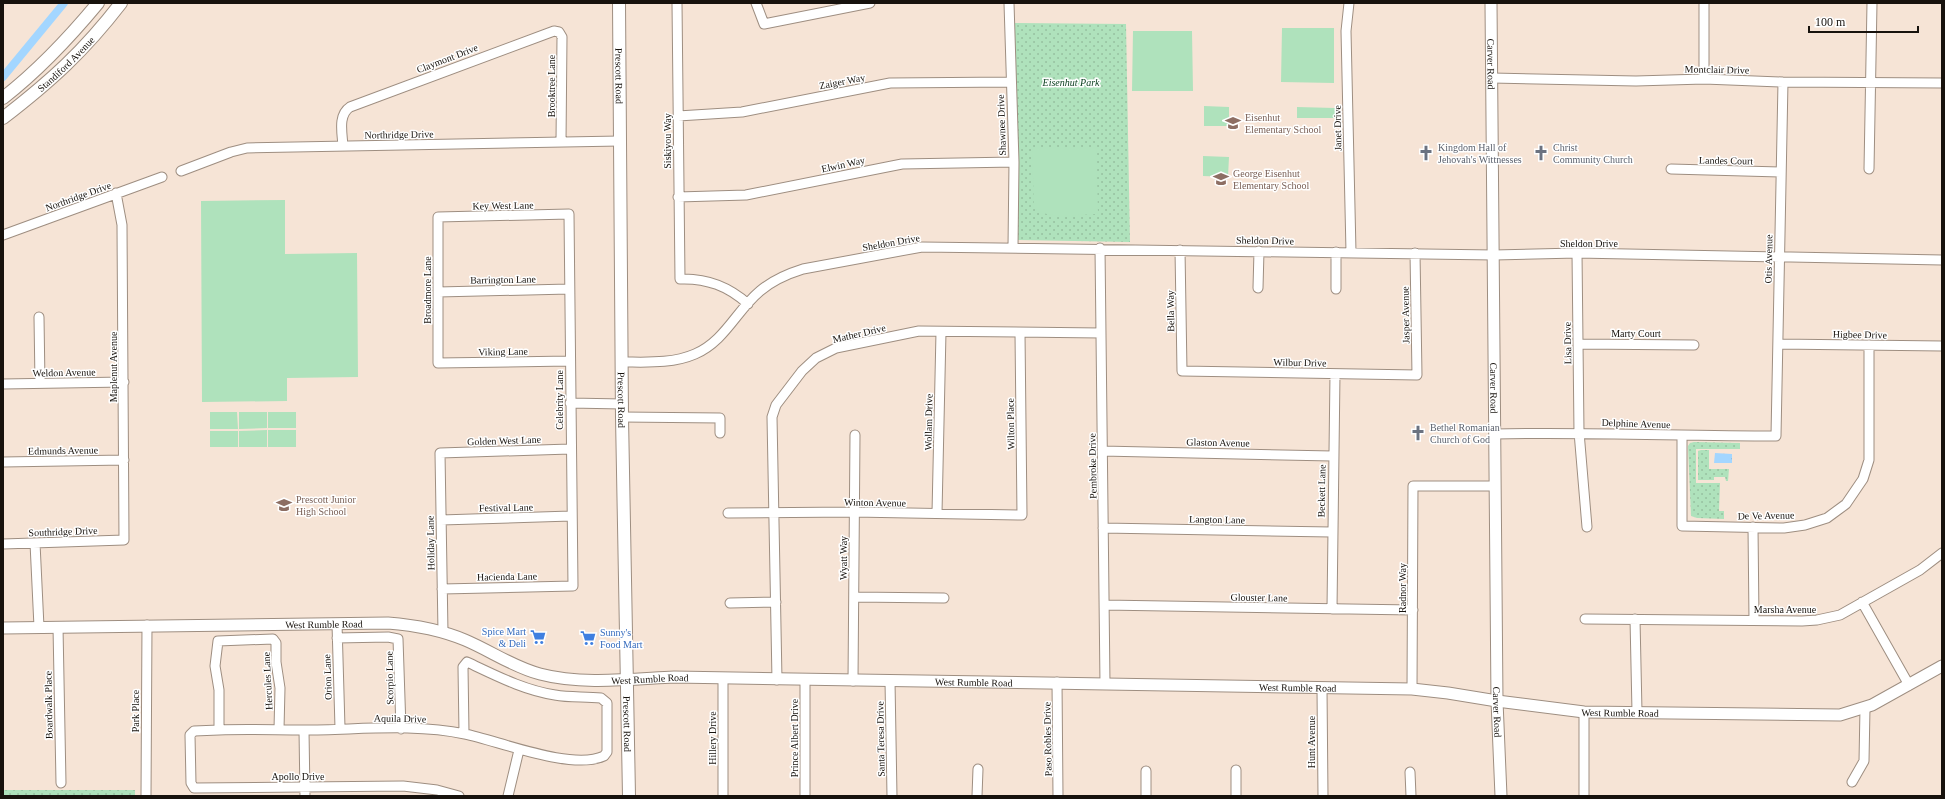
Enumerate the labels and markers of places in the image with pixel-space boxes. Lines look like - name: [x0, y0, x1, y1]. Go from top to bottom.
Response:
- place label: Eisenhut Elementary School: [1245, 112, 1322, 135]
- school or university icon: Eisenhut Elementary School: [1224, 114, 1242, 132]
- place label: Kingdom Hall of Jehovah's Wittnesses: [1438, 142, 1522, 165]
- place label: Christ Community Church: [1553, 142, 1633, 165]
- church icon: Kingdom Hall of Jehovah's Wittnesses: [1417, 144, 1435, 162]
- church icon: Christ Community Church: [1532, 144, 1550, 162]
- place label: George Eisenhut Elementary School: [1233, 168, 1310, 191]
- school or university icon: George Eisenhut Elementary School: [1212, 170, 1230, 188]
- place label: Bethel Romanian Church of God: [1430, 422, 1500, 445]
- church icon: Bethel Romanian Church of God: [1409, 424, 1427, 442]
- place label: Prescott Junior High School: [296, 494, 356, 517]
- school or university icon: Prescott Junior High School: [275, 496, 293, 514]
- place label: Spice Mart & Deli: [482, 626, 526, 649]
- place label: Sunny's Food Mart: [600, 627, 643, 650]
- supermarket icon: Spice Mart & Deli: [529, 628, 547, 646]
- supermarket icon: Sunny's Food Mart: [579, 629, 597, 647]

